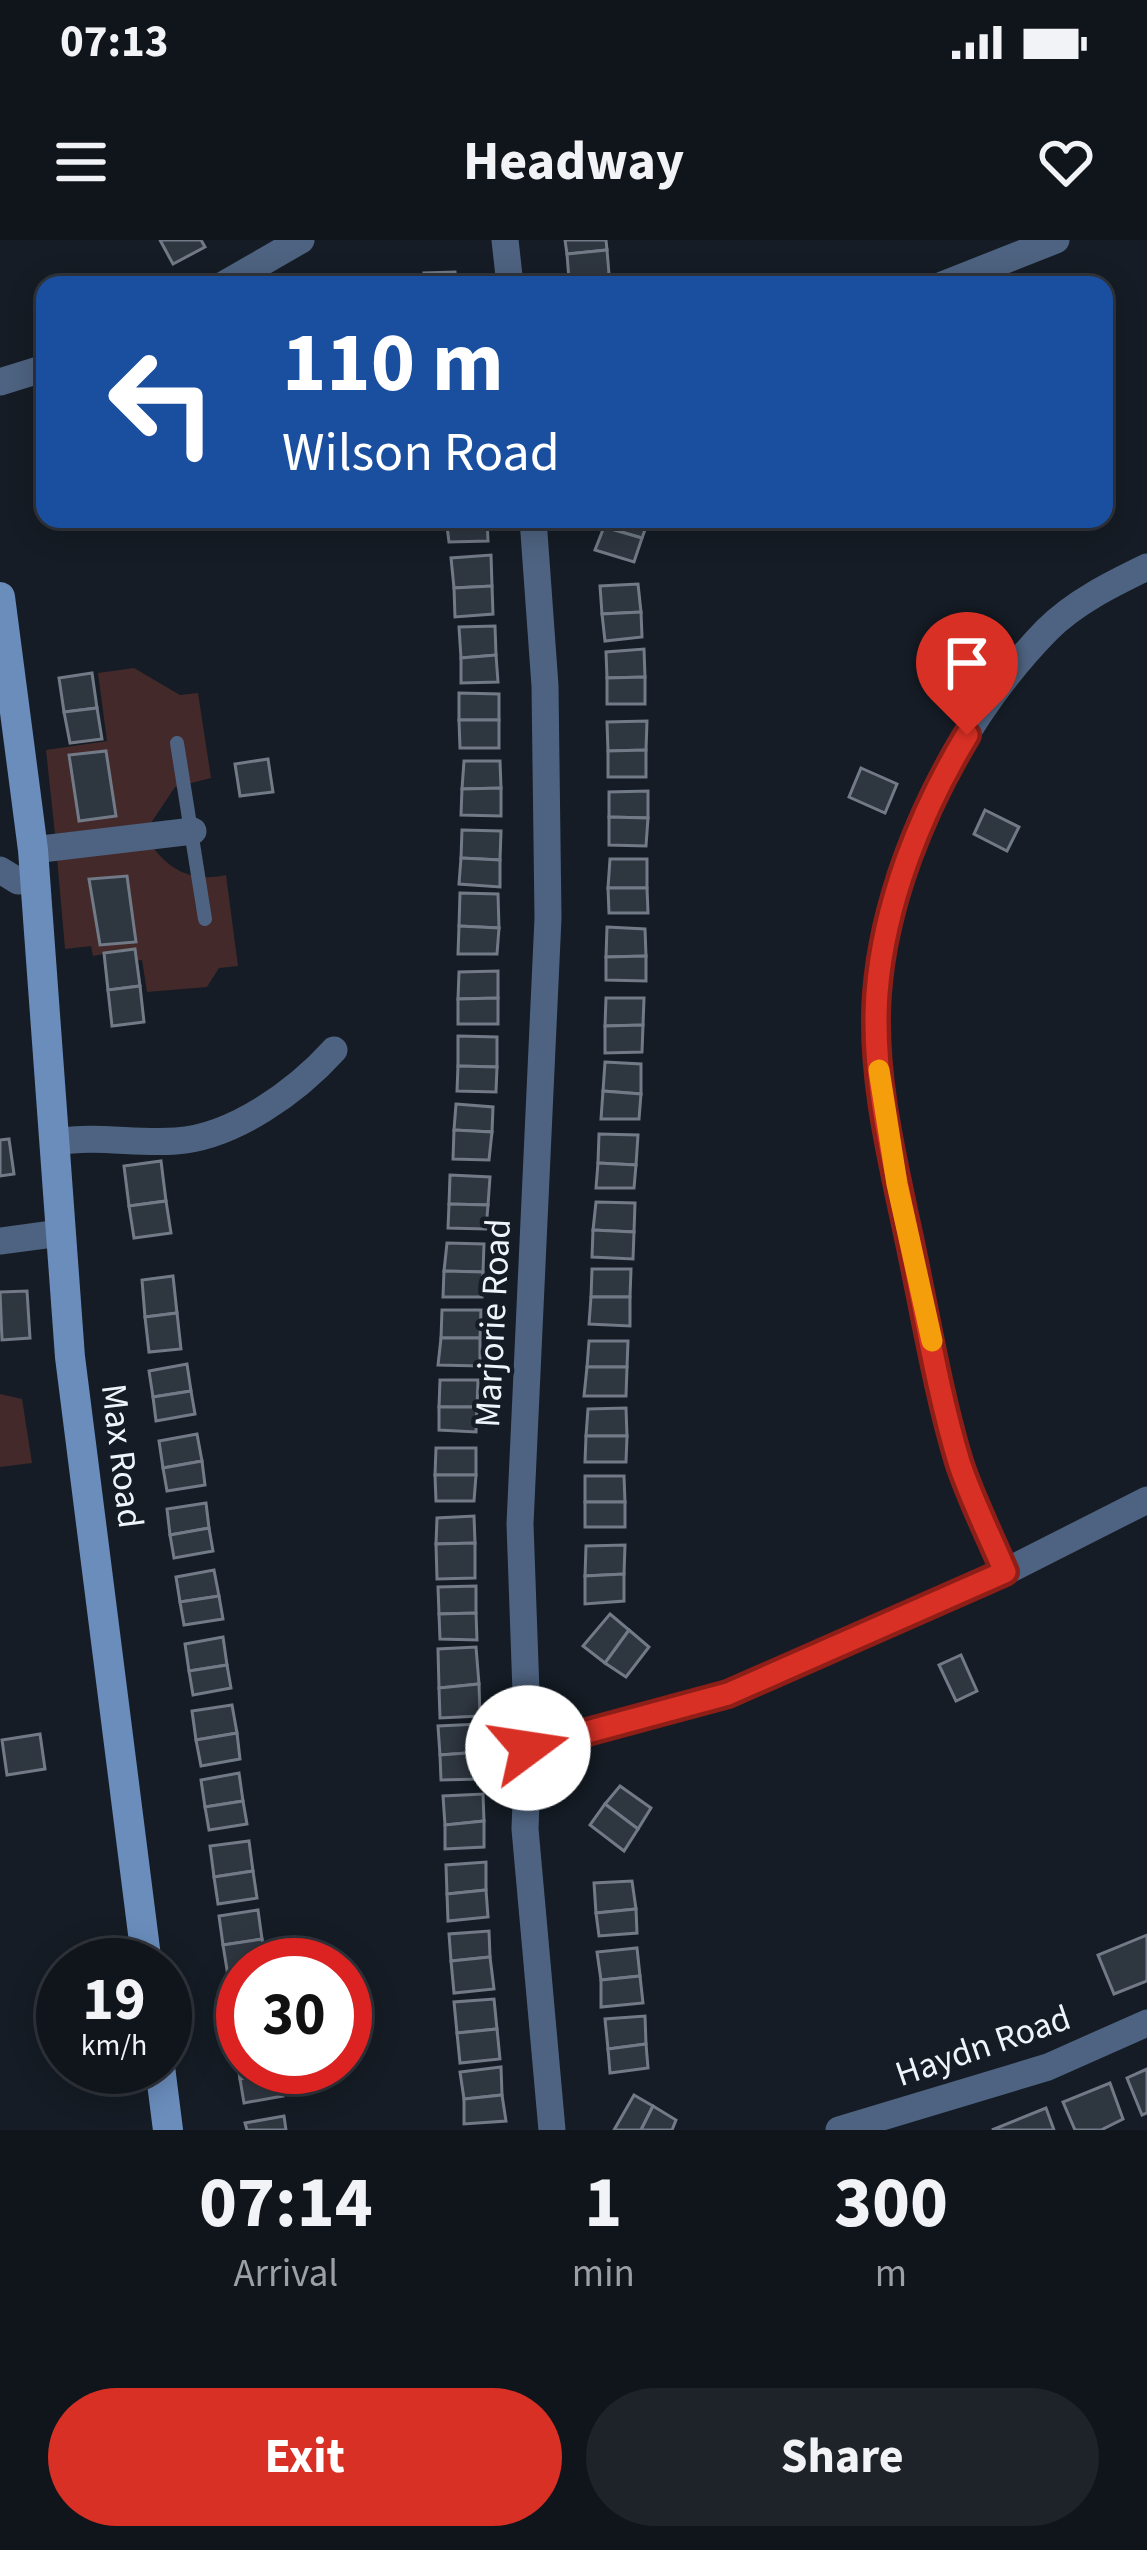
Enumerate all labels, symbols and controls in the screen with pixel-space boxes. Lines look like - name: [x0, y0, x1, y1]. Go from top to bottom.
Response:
- text: 07:13: [60, 10, 169, 74]
- text: Headway: [463, 124, 684, 201]
- icon: menu: [48, 129, 114, 195]
- icon: heart: [1033, 129, 1099, 195]
- text: 110 m: [282, 304, 504, 424]
- icon: left: [84, 324, 240, 480]
- text: Wilson Road: [282, 415, 560, 492]
- pin: [916, 612, 1018, 735]
- icon: arrive: [934, 630, 1000, 696]
- street label: Marjorie Road: [462, 1217, 524, 1429]
- street label: Max Road: [88, 1381, 156, 1531]
- position arrow: [465, 1685, 591, 1811]
- speed limit sign: 30: [216, 1938, 372, 2094]
- text: 19: [82, 1958, 146, 2043]
- street label: Haydn Road: [888, 1992, 1078, 2100]
- text: km/h: [81, 2024, 147, 2067]
- text: 07:14: [199, 2152, 373, 2255]
- text: 1: [584, 2152, 622, 2255]
- text: 300: [834, 2152, 948, 2255]
- text: Arrival: [233, 2246, 338, 2302]
- text: min: [572, 2246, 635, 2302]
- text: m: [875, 2246, 907, 2302]
- button: Exit: [48, 2388, 562, 2526]
- button: Share: [586, 2388, 1099, 2526]

